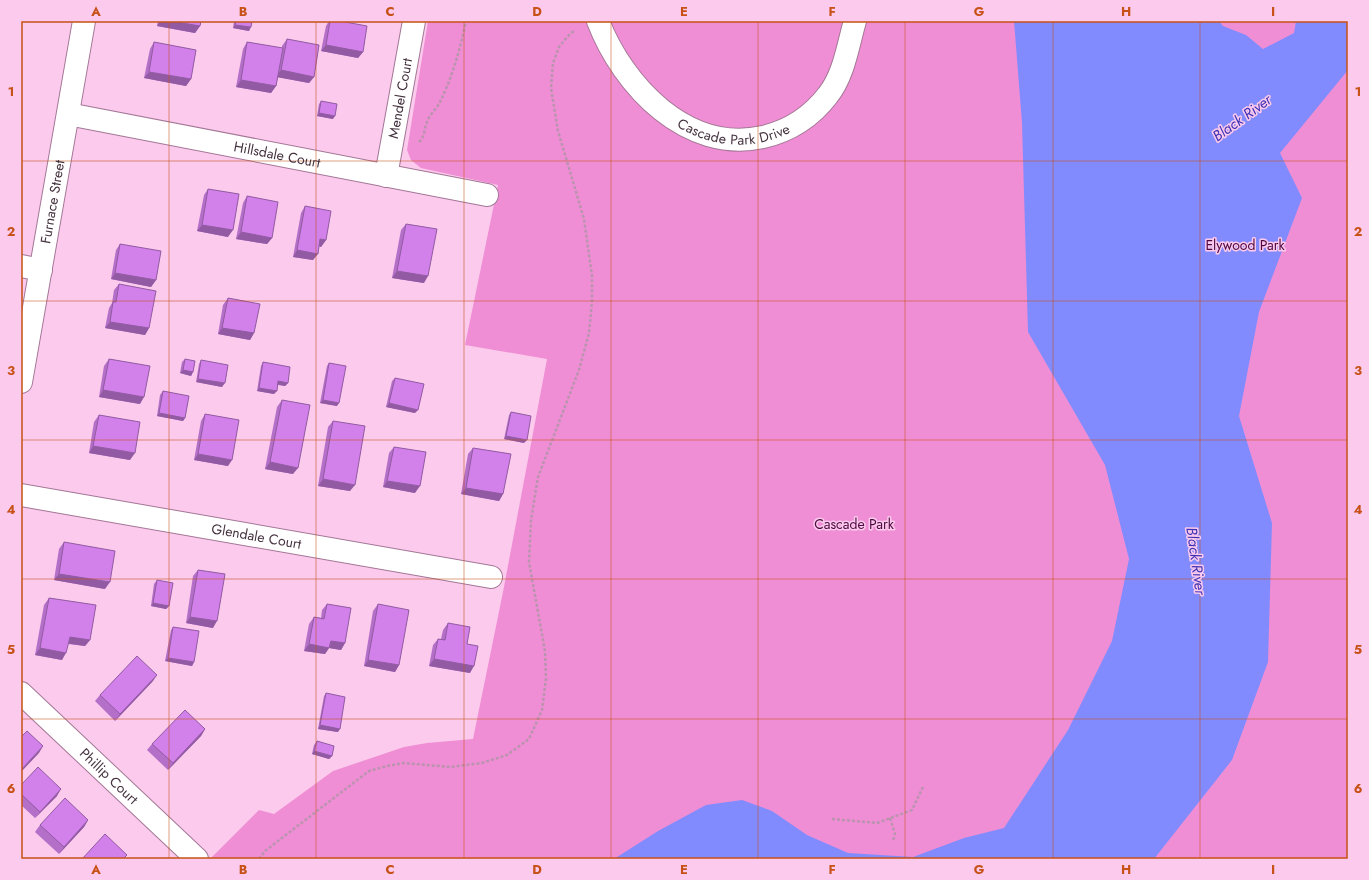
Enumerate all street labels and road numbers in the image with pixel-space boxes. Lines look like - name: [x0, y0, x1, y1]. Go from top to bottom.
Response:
- street label: Mendel Court: [383, 56, 417, 140]
- street label: Cascade Park Drive: [674, 113, 793, 150]
- street label: Hillsdale Court: [232, 136, 323, 173]
- street label: Furnace Street: [35, 158, 70, 245]
- street label: Glendale Court: [210, 518, 304, 554]
- street label: Phillip Court: [75, 743, 143, 809]

